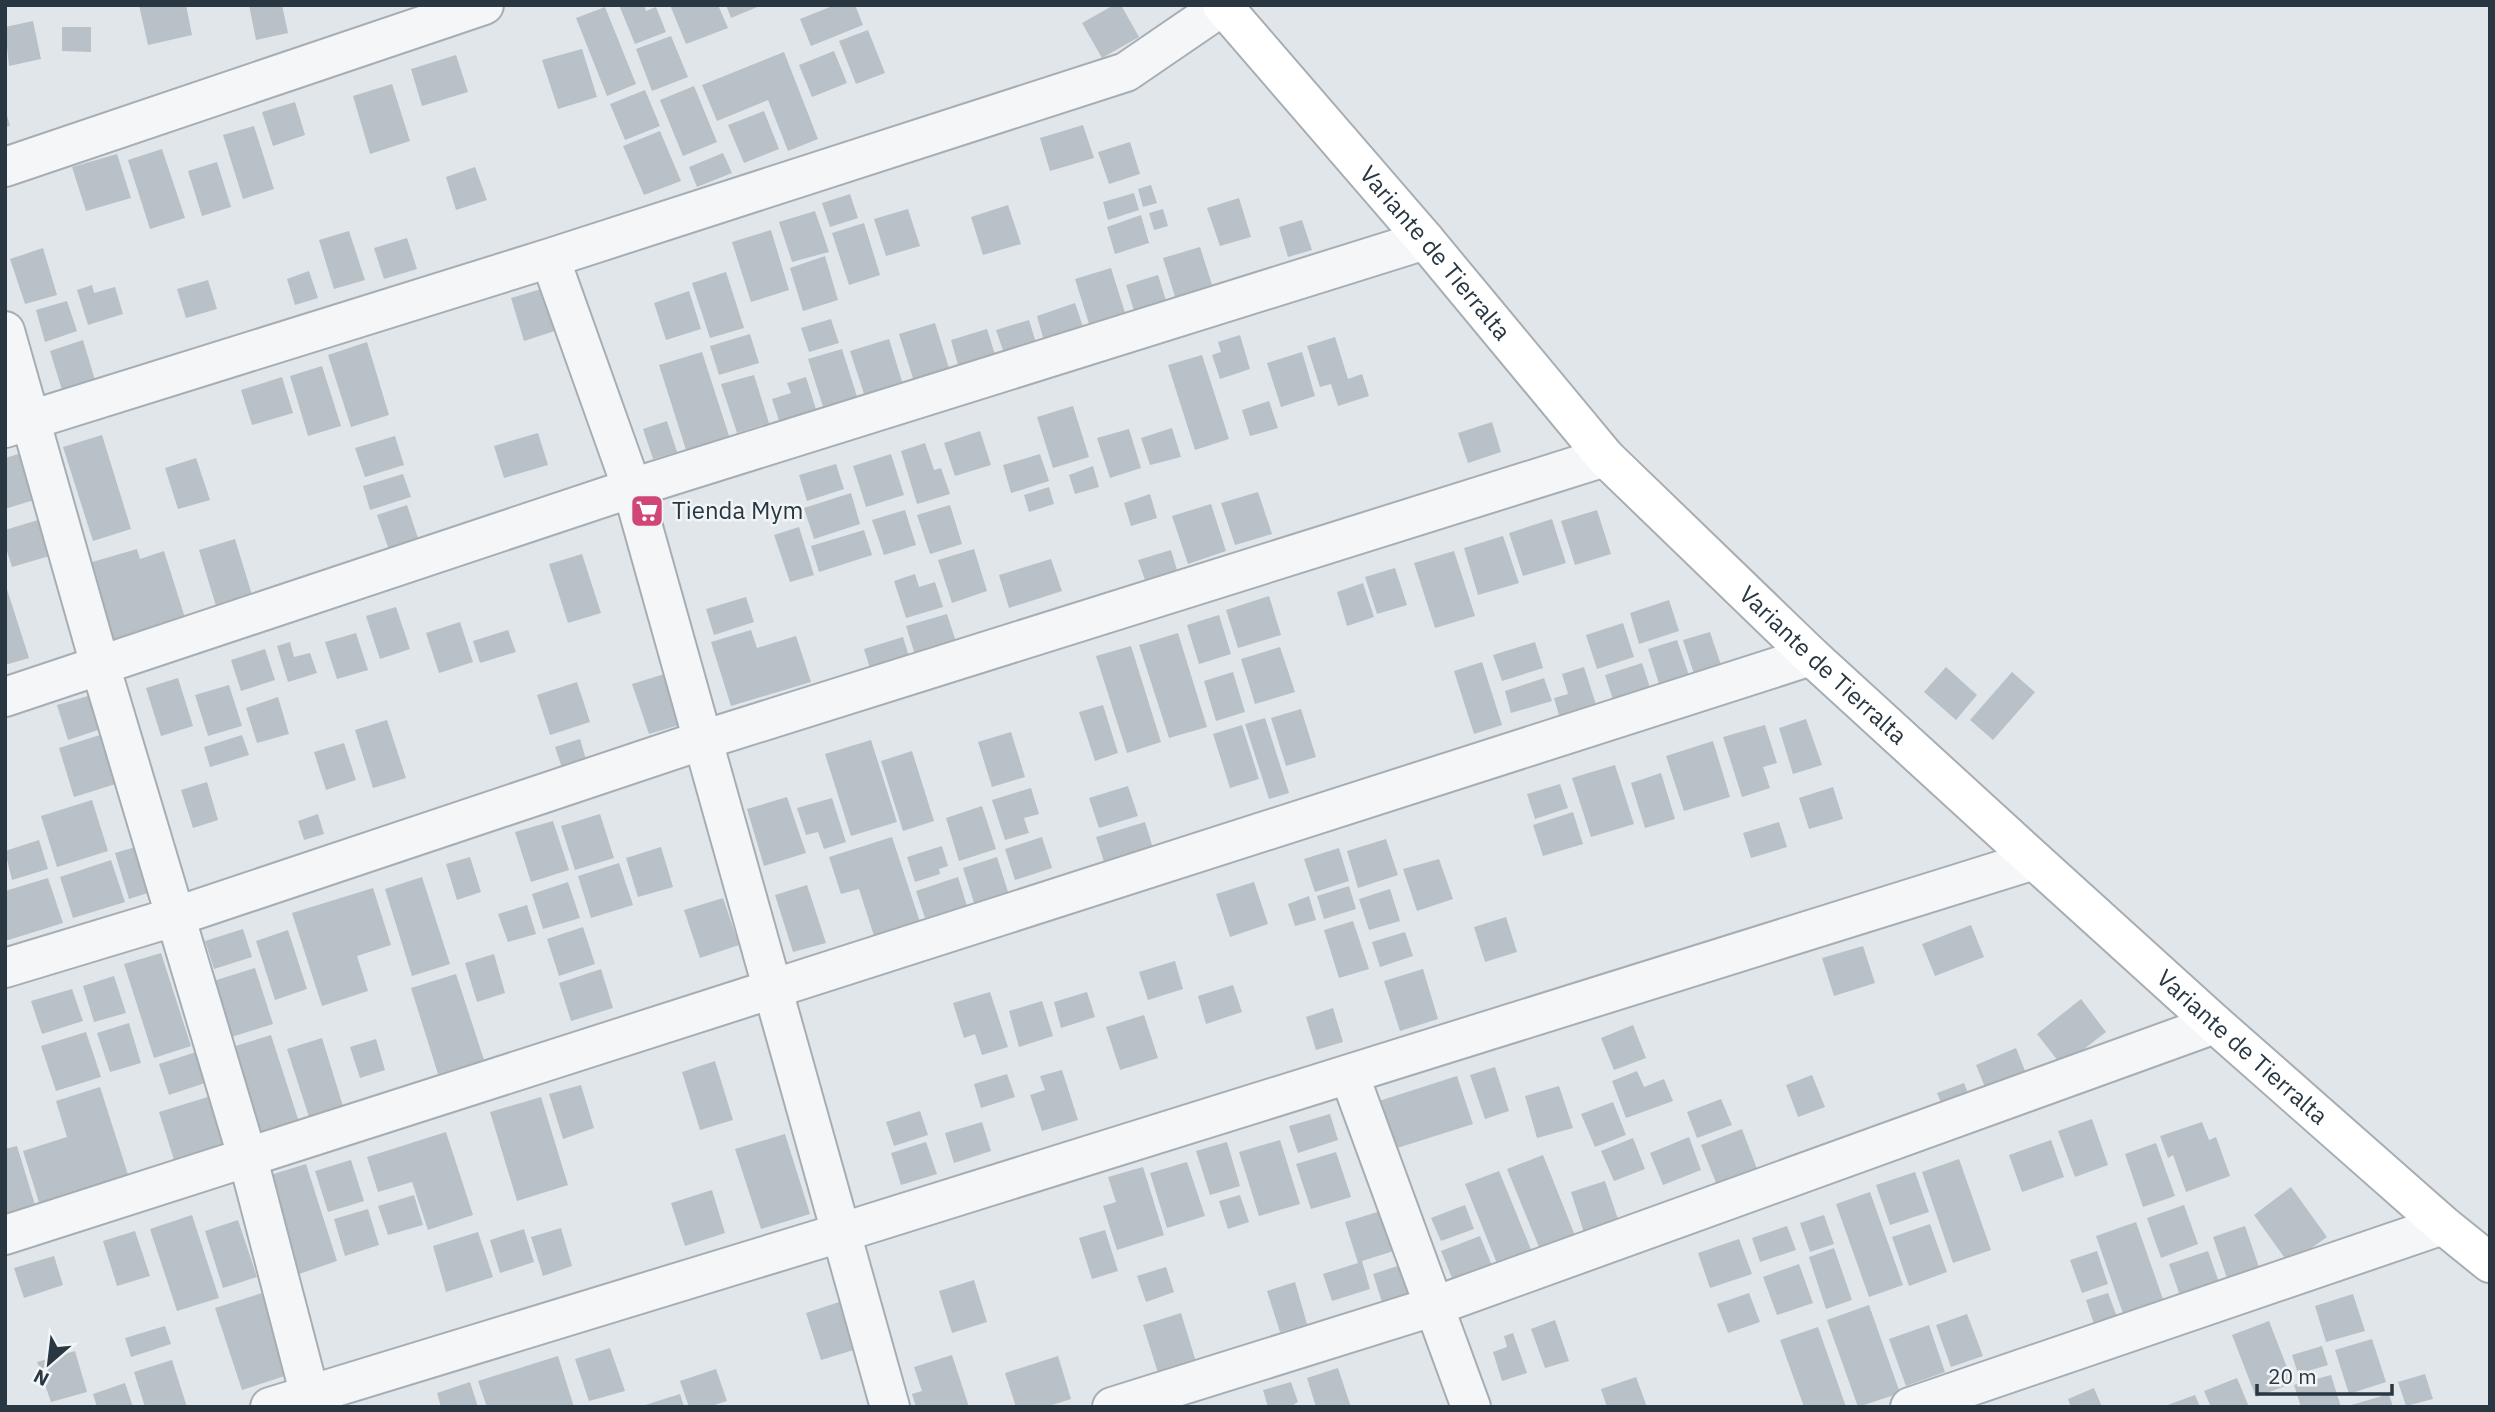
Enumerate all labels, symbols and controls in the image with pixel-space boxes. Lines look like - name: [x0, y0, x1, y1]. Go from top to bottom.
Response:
- street label: Variante de Tierralta: [1353, 158, 1519, 347]
- supermarket icon: Tienda Mym: [628, 492, 666, 530]
- place label: Tienda Mym: [672, 494, 803, 526]
- street label: Variante de Tierralta: [1733, 578, 1915, 751]
- street label: Variante de Tierralta: [2150, 962, 2335, 1131]
- north arrow: [14, 1328, 84, 1398]
- scale bar: [2257, 1352, 2392, 1396]
- text: 20 m: [2268, 1362, 2317, 1390]
- text: N: [29, 1364, 53, 1392]

